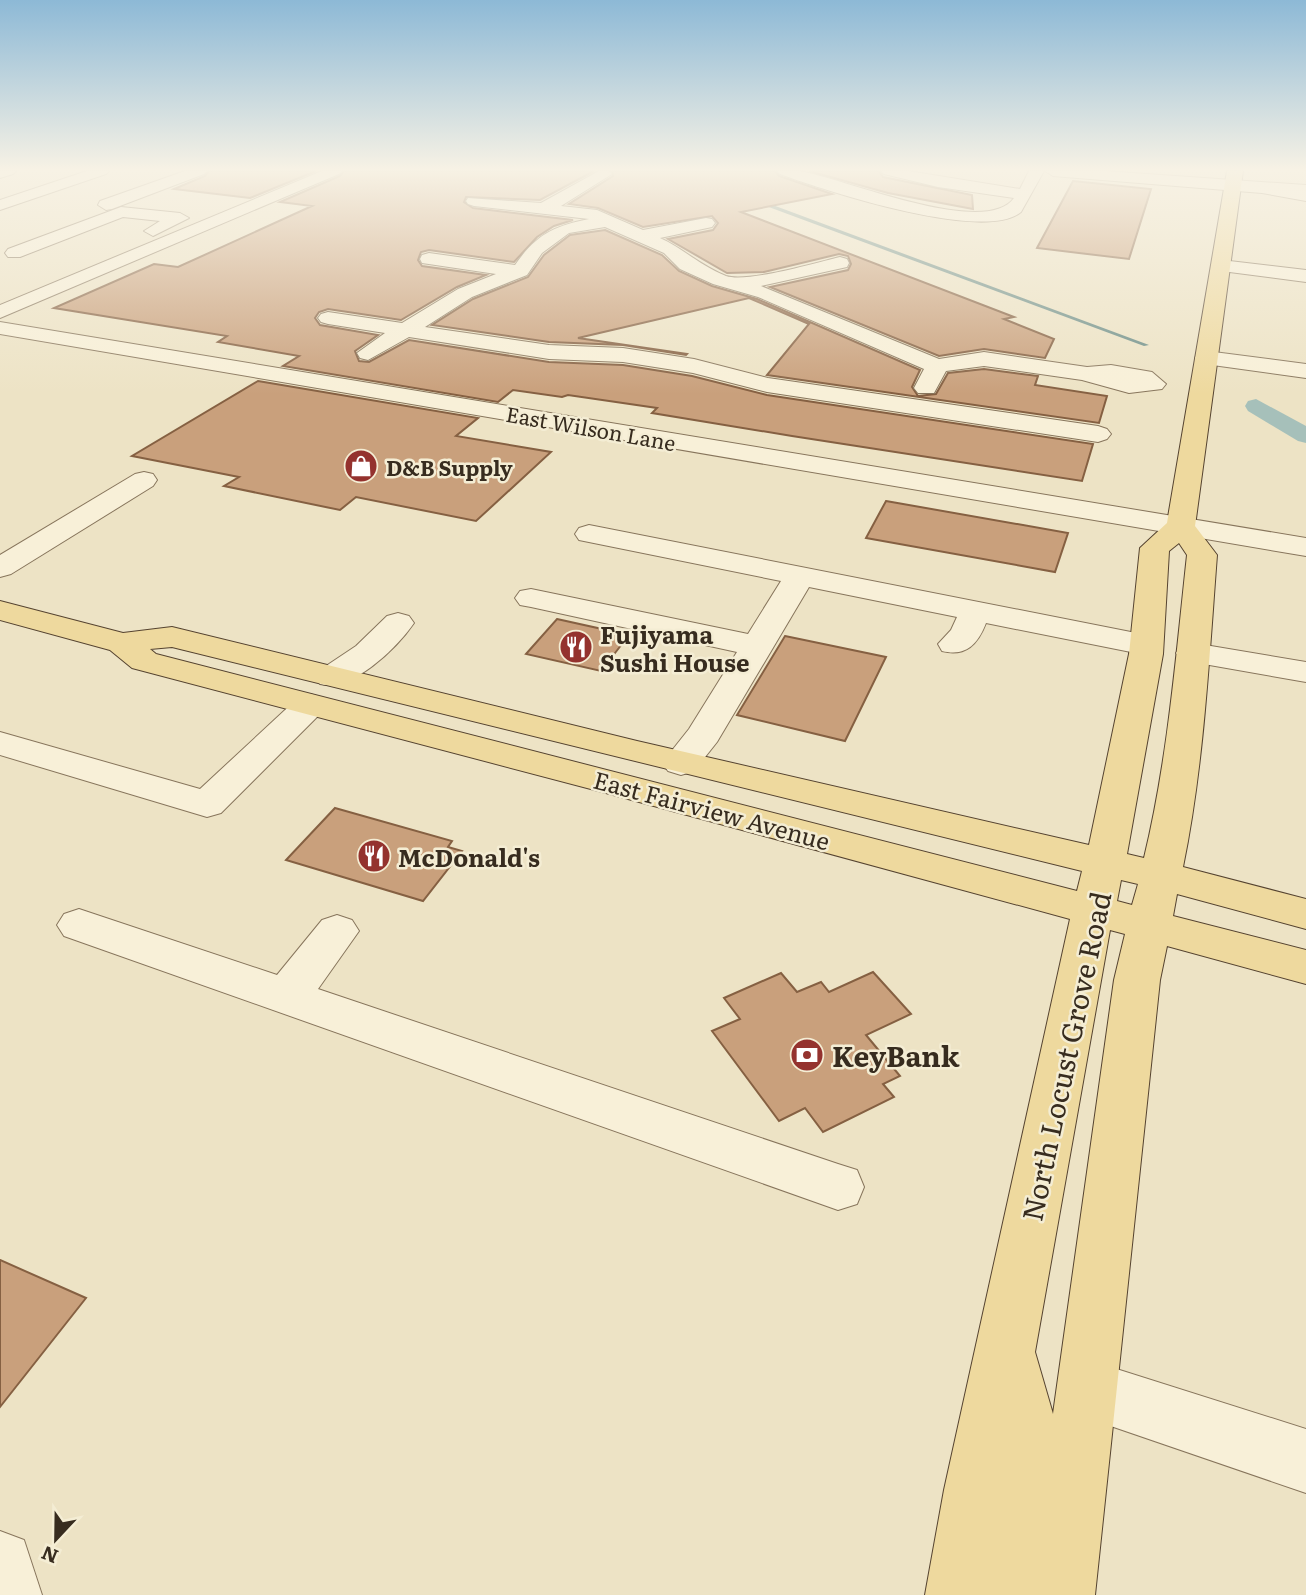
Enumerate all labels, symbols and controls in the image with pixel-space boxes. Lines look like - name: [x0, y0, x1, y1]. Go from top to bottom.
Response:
- street label: East Wilson Lane: [504, 397, 678, 457]
- shop icon: D&B Supply: [342, 447, 380, 485]
- place label: D&B Supply: [386, 451, 513, 482]
- place label: Fujiyama Sushi House: [600, 616, 750, 679]
- restaurant icon: Fujiyama Sushi House: [557, 628, 595, 666]
- street label: East Fairview Avenue: [590, 761, 834, 857]
- restaurant icon: McDonald's: [355, 837, 393, 875]
- place label: McDonald's: [398, 839, 540, 874]
- street label: North Locust Grove Road: [1010, 887, 1120, 1225]
- place label: KeyBank: [832, 1034, 960, 1076]
- bank icon: KeyBank: [788, 1036, 826, 1074]
- north arrow: [21, 1504, 91, 1574]
- text: N: [37, 1540, 62, 1572]

